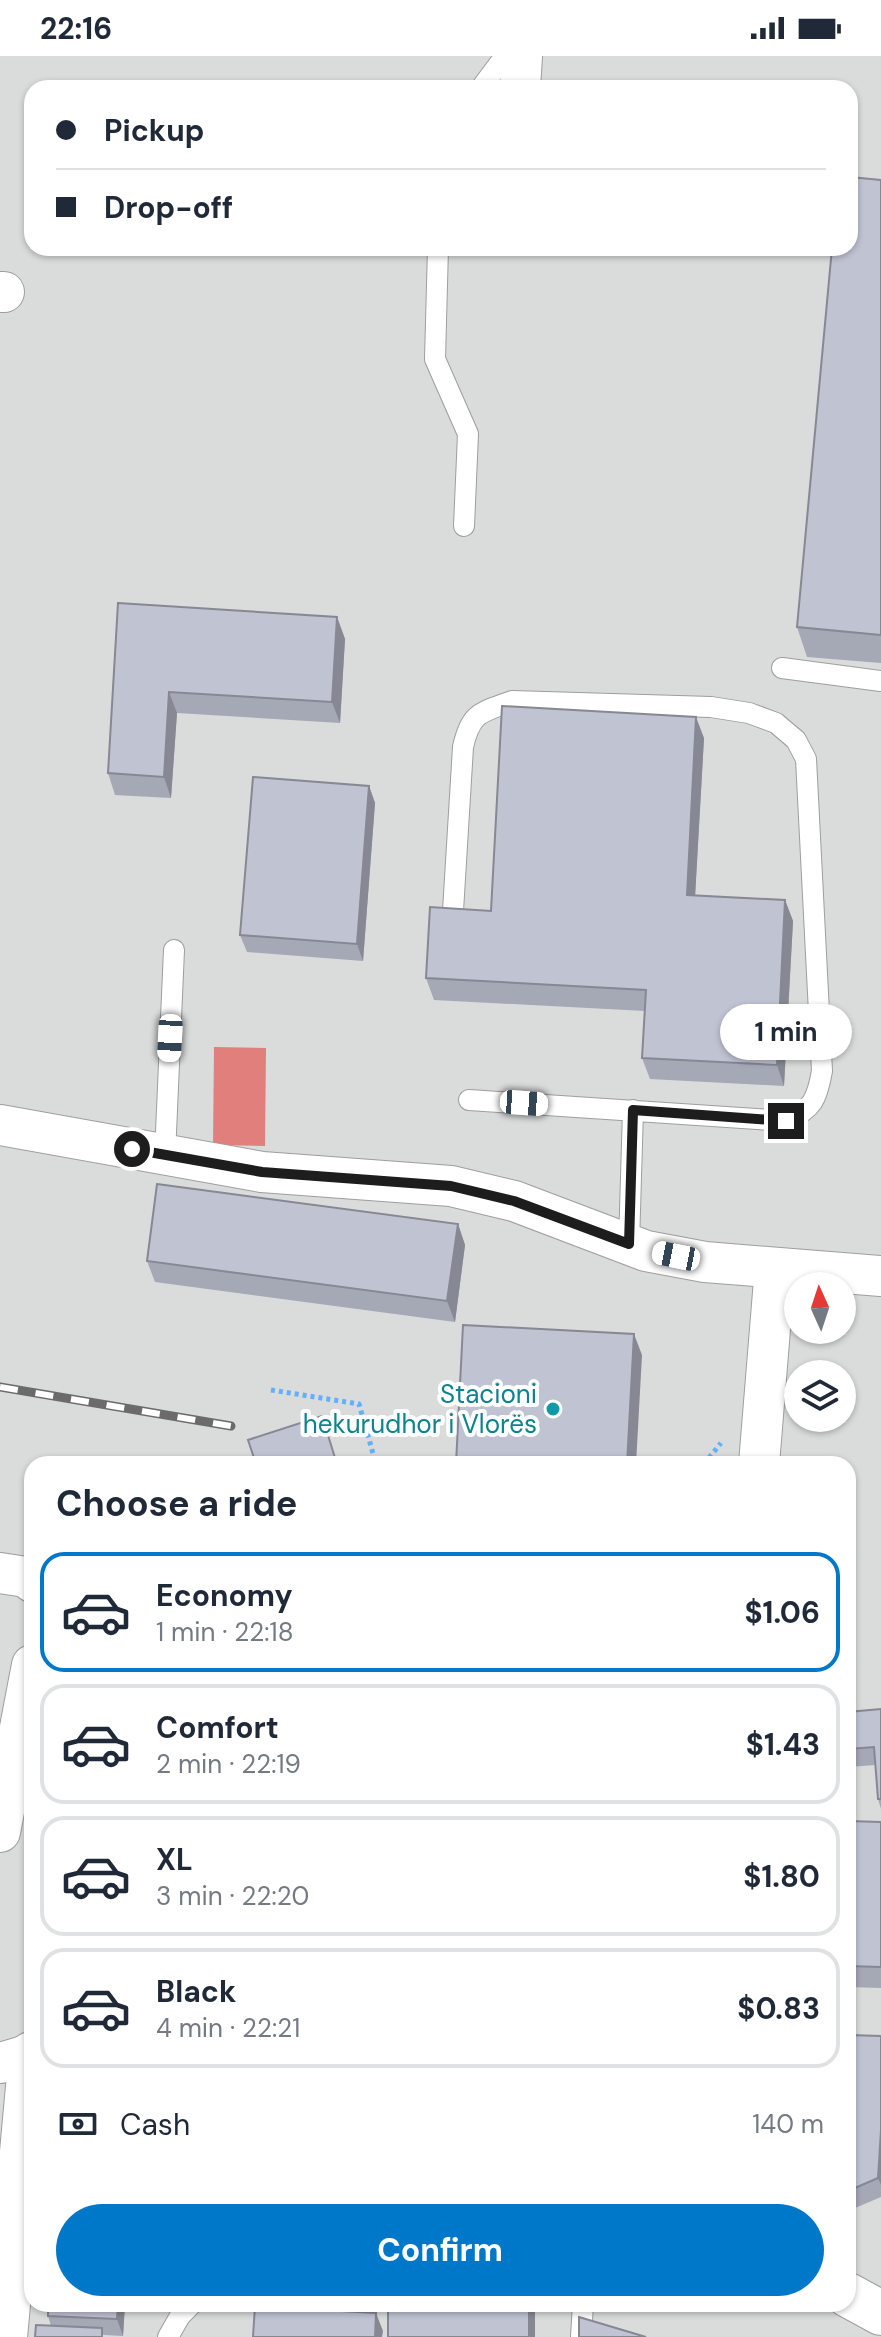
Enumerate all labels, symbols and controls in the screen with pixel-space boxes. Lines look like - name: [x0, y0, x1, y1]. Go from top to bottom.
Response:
- text: 22:16: [40, 9, 112, 48]
- text: Pickup: [104, 111, 204, 150]
- text: Drop-off: [104, 188, 233, 227]
- callout: 1 min: [720, 1005, 852, 1061]
- car: [157, 1013, 183, 1063]
- text: 1 min: [754, 1015, 818, 1049]
- car: [499, 1089, 549, 1117]
- route end: [768, 1103, 804, 1139]
- route start: [114, 1131, 150, 1167]
- car: [650, 1240, 702, 1272]
- north arrow: [784, 1272, 856, 1344]
- map controls: [784, 1272, 856, 1432]
- button: layers: [784, 1360, 856, 1432]
- place label: Stacioni hekurudhor i Vlorës: [303, 1377, 537, 1441]
- marker: Stacioni hekurudhor i Vlorës: [544, 1400, 562, 1418]
- text: Choose a ride: [56, 1480, 297, 1527]
- icon: car: [60, 1576, 132, 1648]
- text: Economy: [156, 1576, 293, 1615]
- text: $1.06: [744, 1593, 820, 1632]
- text: 1 min · 22:18: [156, 1615, 293, 1649]
- icon: car: [60, 1708, 132, 1780]
- text: Comfort: [156, 1708, 279, 1747]
- text: $1.43: [746, 1725, 820, 1764]
- text: 2 min · 22:19: [156, 1747, 301, 1781]
- icon: car: [60, 1840, 132, 1912]
- text: XL: [156, 1840, 193, 1879]
- text: $1.80: [743, 1857, 820, 1896]
- text: 3 min · 22:20: [156, 1879, 309, 1913]
- icon: car: [60, 1972, 132, 2044]
- text: Black: [156, 1972, 236, 2011]
- text: $0.83: [737, 1989, 820, 2028]
- text: 4 min · 22:21: [156, 2011, 300, 2045]
- icon: cash: [56, 2102, 100, 2146]
- text: Cash: [120, 2105, 190, 2144]
- text: 140 m: [752, 2107, 824, 2141]
- button: Confirm: [56, 2204, 824, 2296]

